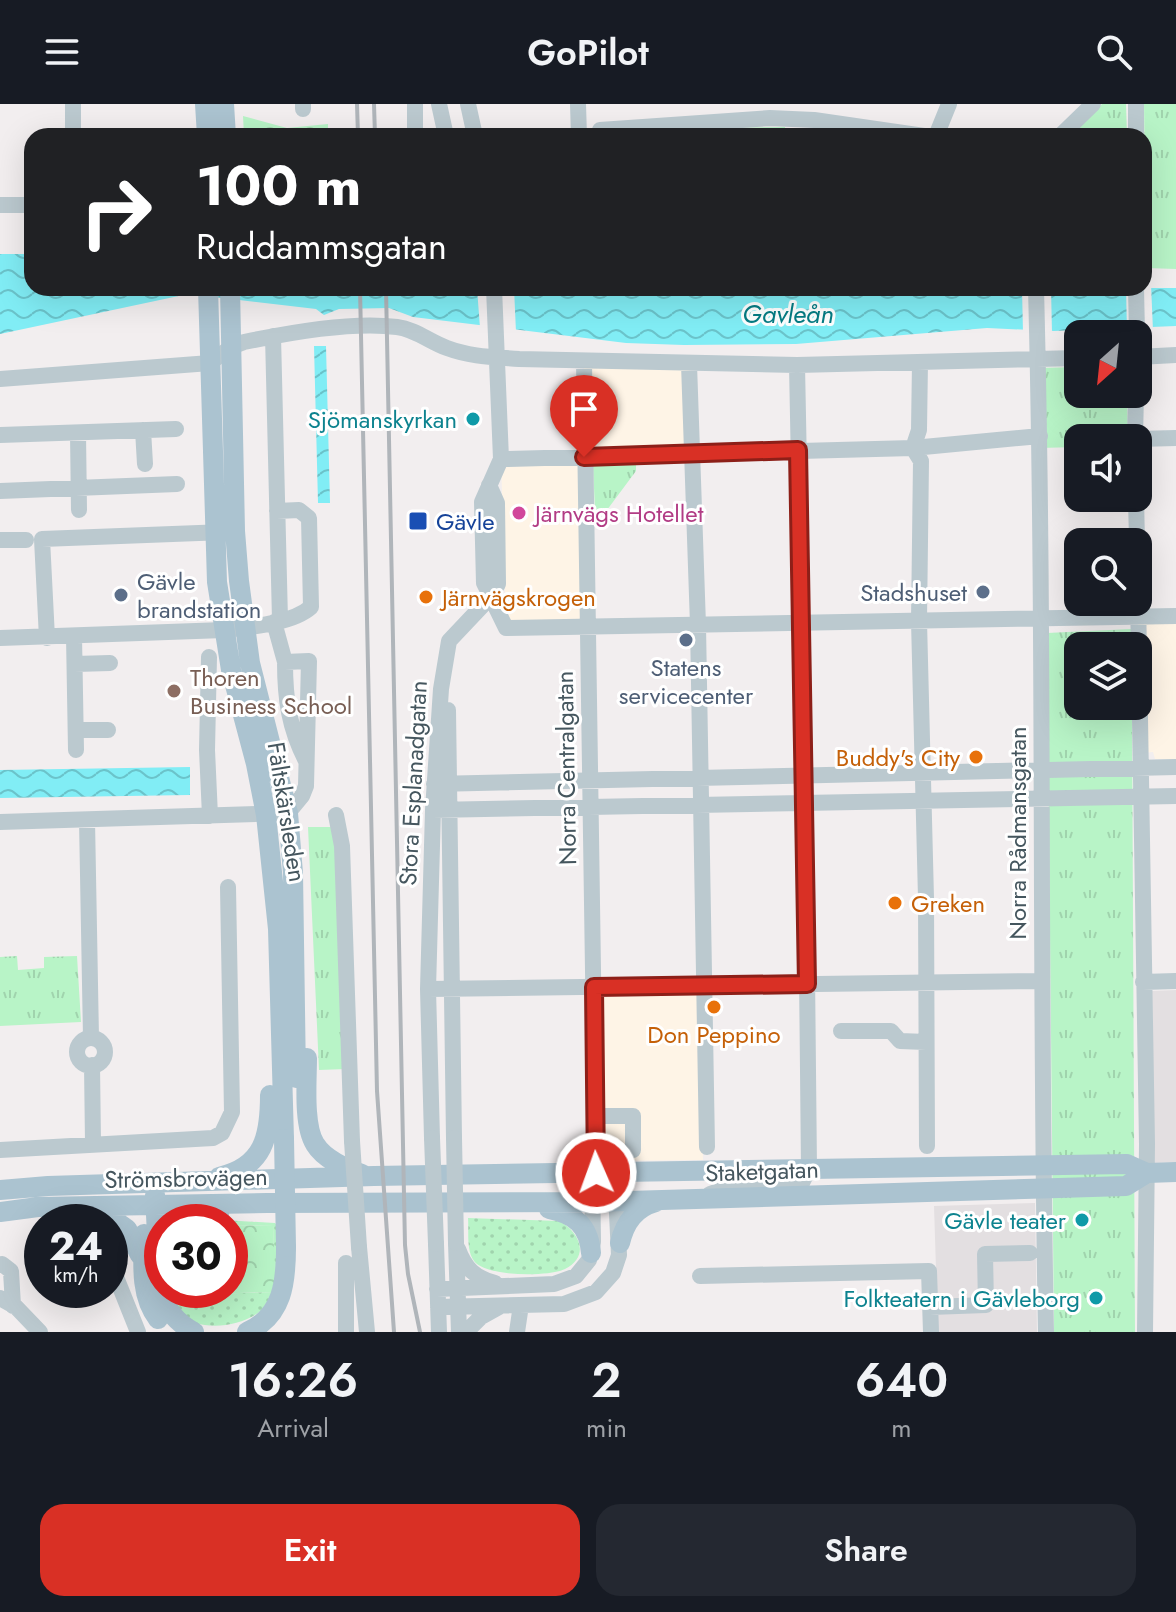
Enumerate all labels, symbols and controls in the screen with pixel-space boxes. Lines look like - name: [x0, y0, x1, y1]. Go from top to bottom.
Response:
- text: GoPilot: [527, 26, 649, 78]
- icon: menu: [40, 30, 84, 74]
- icon: search: [1092, 30, 1136, 74]
- text: 100 m: [196, 145, 361, 226]
- icon: right: [64, 160, 168, 264]
- text: Ruddammsgatan: [196, 220, 447, 272]
- water label: Gavleån: [742, 295, 834, 333]
- north arrow: [1064, 320, 1152, 408]
- map controls: [1064, 320, 1152, 720]
- pin: [550, 375, 618, 457]
- icon: arrive: [562, 387, 606, 431]
- place label: Sjömanskyrkan: [308, 402, 457, 437]
- marker: Sjömanskyrkan: [464, 410, 482, 428]
- button: sound: [1064, 424, 1152, 512]
- place label: Järnvägs Hotellet: [532, 496, 704, 531]
- place label: Gävle: [436, 504, 495, 539]
- marker: Järnvägs Hotellet: [510, 504, 528, 522]
- marker: Gävle: [407, 510, 429, 532]
- button: search: [1064, 528, 1152, 616]
- place label: Gävle brandstation: [137, 564, 261, 627]
- place label: Stadshuset: [860, 575, 967, 610]
- place label: Järnvägskrogen: [439, 580, 596, 615]
- marker: Stadshuset: [974, 583, 992, 601]
- marker: Gävle brandstation: [112, 586, 130, 604]
- marker: Järnvägskrogen: [417, 588, 435, 606]
- marker: Statens servicecenter: [677, 631, 695, 649]
- button: layers: [1064, 632, 1152, 720]
- place label: Statens servicecenter: [619, 650, 754, 713]
- place label: Thoren Business School: [190, 660, 352, 723]
- street label: Norra Centralgatan: [547, 670, 585, 866]
- street label: Stora Esplanadgatan: [390, 679, 436, 887]
- marker: Thoren Business School: [165, 682, 183, 700]
- street label: Norra Rådmansgatan: [1000, 726, 1035, 940]
- street label: Fältskärsleden: [259, 740, 315, 884]
- place label: Buddy's City: [836, 740, 960, 775]
- marker: Buddy's City: [967, 748, 985, 766]
- place label: Greken: [911, 886, 985, 921]
- marker: Greken: [886, 894, 904, 912]
- marker: Don Peppino: [705, 998, 723, 1016]
- place label: Don Peppino: [647, 1017, 781, 1052]
- position arrow: [554, 1131, 638, 1215]
- street label: Staketgatan: [704, 1152, 820, 1190]
- street label: Strömsbrovägen: [104, 1159, 268, 1197]
- place label: Gävle teater: [944, 1203, 1067, 1238]
- speed limit sign: 30: [144, 1204, 248, 1308]
- marker: Gävle teater: [1073, 1211, 1091, 1229]
- text: 24: [49, 1217, 103, 1275]
- text: km/h: [53, 1261, 99, 1290]
- place label: Folkteatern i Gävleborg: [843, 1281, 1080, 1316]
- marker: Folkteatern i Gävleborg: [1087, 1289, 1105, 1307]
- text: 16:26: [228, 1346, 358, 1415]
- text: 2: [591, 1346, 622, 1415]
- text: 640: [855, 1346, 948, 1415]
- text: Arrival: [257, 1409, 329, 1447]
- text: min: [586, 1409, 627, 1447]
- text: m: [891, 1409, 912, 1447]
- button: Exit: [40, 1504, 580, 1596]
- button: Share: [596, 1504, 1136, 1596]

